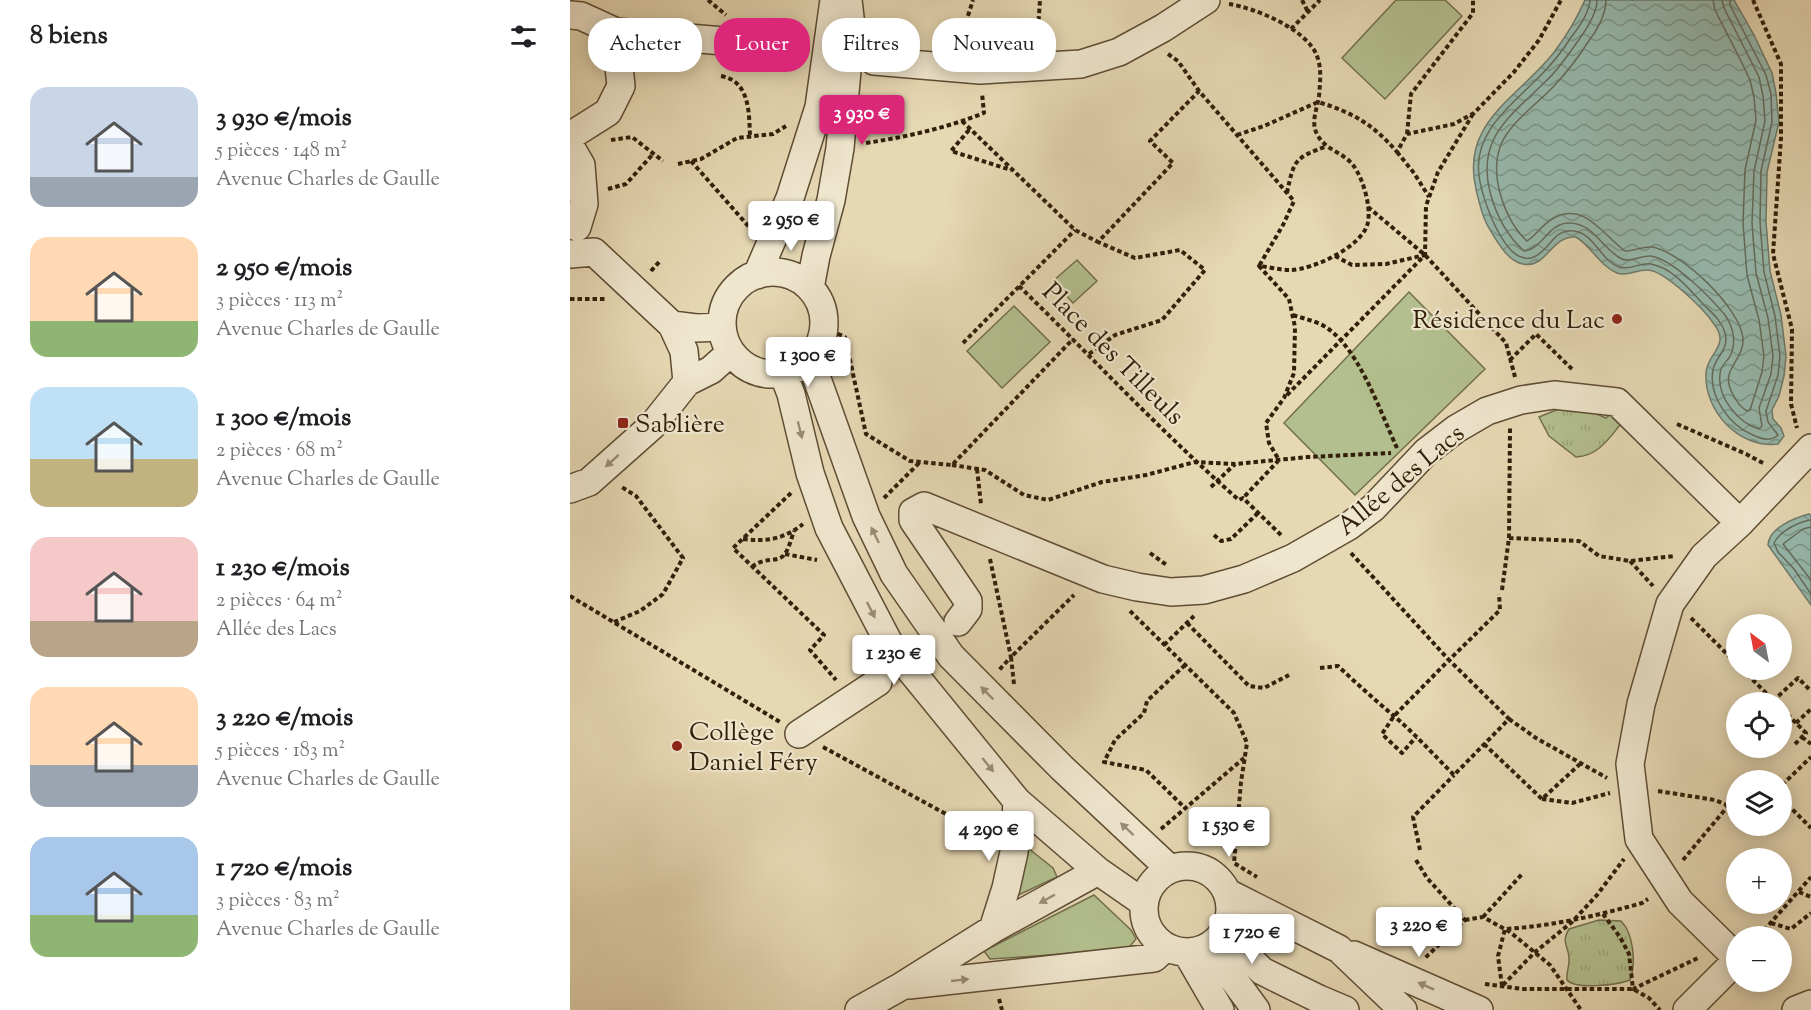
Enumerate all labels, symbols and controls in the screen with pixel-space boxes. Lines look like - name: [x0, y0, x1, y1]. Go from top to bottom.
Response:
- text: 8 biens: [30, 18, 108, 55]
- chip: Acheter: [588, 18, 702, 72]
- chip: Louer: [714, 18, 810, 72]
- chip: Filtres: [822, 18, 920, 72]
- chip: Nouveau: [932, 18, 1056, 72]
- icon: filters: [507, 20, 540, 53]
- pin: 3 930 €: [807, 95, 917, 146]
- text: 3 930 €/mois: [216, 100, 352, 137]
- text: 3 930 €: [833, 100, 891, 129]
- icon: home: [78, 111, 150, 183]
- text: 5 pièces · 148 m²: [216, 137, 347, 166]
- text: Avenue Charles de Gaulle: [216, 166, 440, 195]
- pin: 2 950 €: [736, 201, 846, 252]
- text: 2 950 €: [762, 206, 820, 235]
- text: 2 950 €/mois: [216, 250, 352, 287]
- icon: home: [78, 261, 150, 333]
- street label: Place des Tilleuls: [1033, 275, 1192, 434]
- text: 3 pièces · 113 m²: [216, 287, 343, 316]
- place label: Résidence du Lac: [1412, 303, 1605, 340]
- marker: Résidence du Lac: [1610, 312, 1624, 326]
- text: Avenue Charles de Gaulle: [216, 316, 440, 345]
- pin: 1 300 €: [753, 337, 863, 388]
- text: 1 300 €: [780, 342, 836, 371]
- text: 1 300 €/mois: [216, 400, 351, 437]
- place label: Sablière: [635, 407, 725, 444]
- icon: home: [78, 411, 150, 483]
- marker: Sablière: [616, 416, 630, 430]
- street label: Allée des Lacs: [1330, 416, 1474, 545]
- one-way arrow: [795, 420, 805, 439]
- text: 2 pièces · 68 m²: [216, 437, 343, 466]
- one-way arrow: [605, 454, 620, 467]
- text: Avenue Charles de Gaulle: [216, 466, 440, 495]
- one-way arrow: [871, 526, 880, 543]
- text: 1 230 €/mois: [216, 550, 350, 587]
- icon: home: [78, 561, 150, 633]
- text: 2 pièces · 64 m²: [216, 587, 343, 616]
- one-way arrow: [866, 601, 876, 619]
- north arrow: [1726, 614, 1792, 680]
- map controls: [1726, 614, 1792, 992]
- text: Allée des Lacs: [216, 616, 337, 645]
- pin: 1 230 €: [839, 635, 949, 686]
- text: 1 230 €: [866, 640, 922, 669]
- one-way arrow: [981, 686, 995, 700]
- button: locate: [1726, 692, 1792, 758]
- text: 3 220 €/mois: [216, 700, 353, 737]
- icon: home: [78, 711, 150, 783]
- place label: Collège Daniel Féry: [689, 715, 818, 782]
- text: 5 pièces · 183 m²: [216, 737, 345, 766]
- marker: Collège Daniel Féry: [670, 739, 684, 753]
- one-way arrow: [981, 757, 994, 772]
- text: Avenue Charles de Gaulle: [216, 766, 440, 795]
- button: layers: [1726, 770, 1792, 836]
- pin: 1 530 €: [1174, 807, 1284, 858]
- pin: 4 290 €: [934, 811, 1044, 862]
- text: 1 530 €: [1203, 812, 1255, 841]
- text: 4 290 €: [959, 816, 1019, 845]
- one-way arrow: [1120, 823, 1135, 836]
- button: +: [1726, 848, 1792, 914]
- text: 1 720 €/mois: [216, 850, 352, 887]
- icon: home: [78, 861, 150, 933]
- text: 3 pièces · 83 m²: [216, 887, 340, 916]
- one-way arrow: [1038, 894, 1055, 904]
- pin: 3 220 €: [1364, 907, 1474, 958]
- text: 3 220 €: [1390, 912, 1448, 941]
- pin: 1 720 €: [1197, 914, 1307, 965]
- text: Avenue Charles de Gaulle: [216, 916, 440, 945]
- text: 1 720 €: [1223, 919, 1281, 948]
- button: −: [1726, 926, 1792, 992]
- one-way arrow: [951, 975, 970, 984]
- one-way arrow: [1417, 981, 1435, 991]

